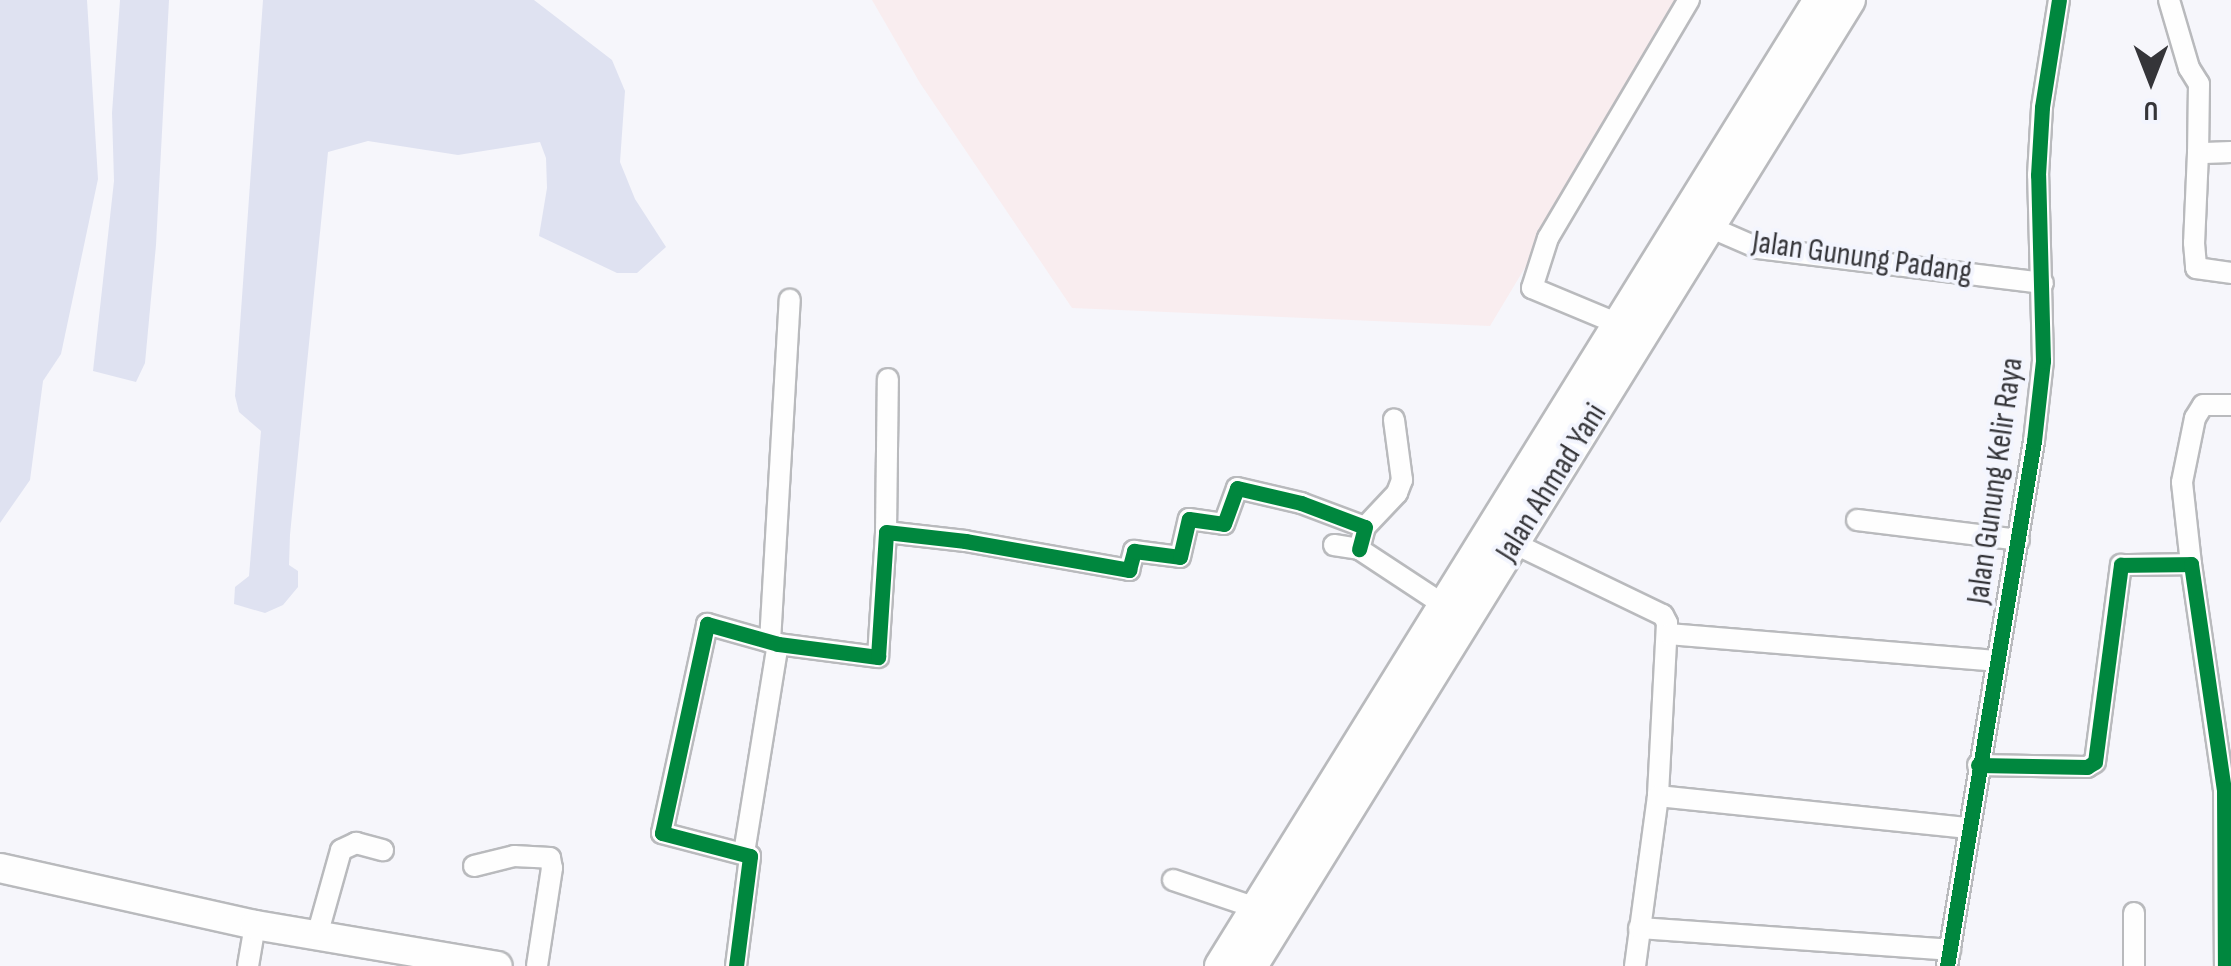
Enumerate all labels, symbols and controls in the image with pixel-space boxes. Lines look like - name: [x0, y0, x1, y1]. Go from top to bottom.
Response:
- north arrow: [2101, 30, 2201, 130]
- text: U: [2144, 94, 2158, 127]
- street label: Jalan Gunung Padang: [1750, 224, 1974, 292]
- street label: Jalan Gunung Kelir Raya: [1960, 355, 2032, 607]
- street label: Jalan Ahmad Yani: [1488, 397, 1616, 569]

